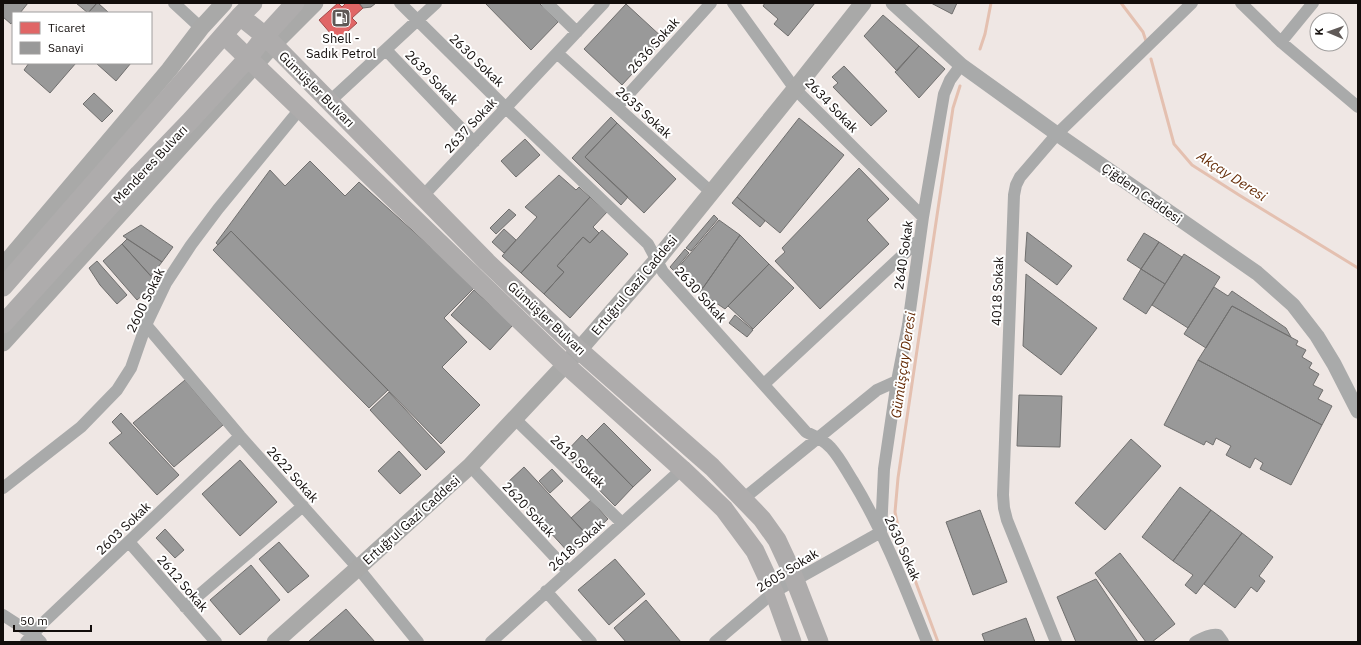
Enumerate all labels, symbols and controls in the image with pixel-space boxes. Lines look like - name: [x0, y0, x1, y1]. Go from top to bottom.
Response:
- fuel station icon: Shell - Sadık Petrol: [330, 7, 352, 29]
- legend: [12, 12, 152, 64]
- north arrow: [1309, 12, 1349, 52]
- street label: 2636 Sokak: [624, 14, 683, 77]
- text: Ticaret: [48, 20, 85, 35]
- text: K: [1312, 27, 1326, 36]
- place label: Shell - Sadık Petrol: [306, 30, 376, 62]
- street label: 2630 Sokak: [446, 30, 508, 91]
- text: Sanayi: [48, 40, 84, 55]
- street label: 2639 Sokak: [401, 46, 462, 108]
- street label: Gümüşler Bulvarı: [275, 48, 358, 131]
- street label: 2634 Sokak: [801, 74, 862, 136]
- street label: 2635 Sokak: [612, 83, 675, 142]
- street label: 2637 Sokak: [440, 94, 500, 157]
- street label: Menderes Bulvarı: [110, 121, 191, 207]
- water label: Akçay Deresi: [1193, 146, 1270, 205]
- street label: Çiğdem Caddesi: [1098, 159, 1185, 227]
- street label: 2640 Sokak: [890, 219, 917, 291]
- street label: Ertuğrul Gazi Caddesi: [588, 232, 681, 339]
- street label: 4018 Sokak: [988, 256, 1007, 326]
- street label: 2630 Sokak: [671, 263, 730, 326]
- street label: 2600 Sokak: [123, 265, 168, 335]
- street label: Gümüşler Bulvarı: [504, 278, 589, 359]
- water label: Gümüşçay Deresi: [887, 310, 919, 419]
- street label: 2619 Sokak: [547, 431, 609, 492]
- street label: 2622 Sokak: [263, 443, 322, 506]
- street label: Ertuğrul Gazi Caddesi: [359, 472, 464, 569]
- street label: 2620 Sokak: [499, 478, 559, 541]
- street label: 2603 Sokak: [92, 498, 154, 559]
- street label: 2630 Sokak: [881, 513, 925, 584]
- street label: 2618 Sokak: [545, 516, 608, 575]
- street label: 2605 Sokak: [753, 545, 821, 596]
- street label: 2612 Sokak: [153, 551, 212, 615]
- scale bar: [14, 607, 91, 633]
- text: 50 m: [20, 613, 48, 628]

